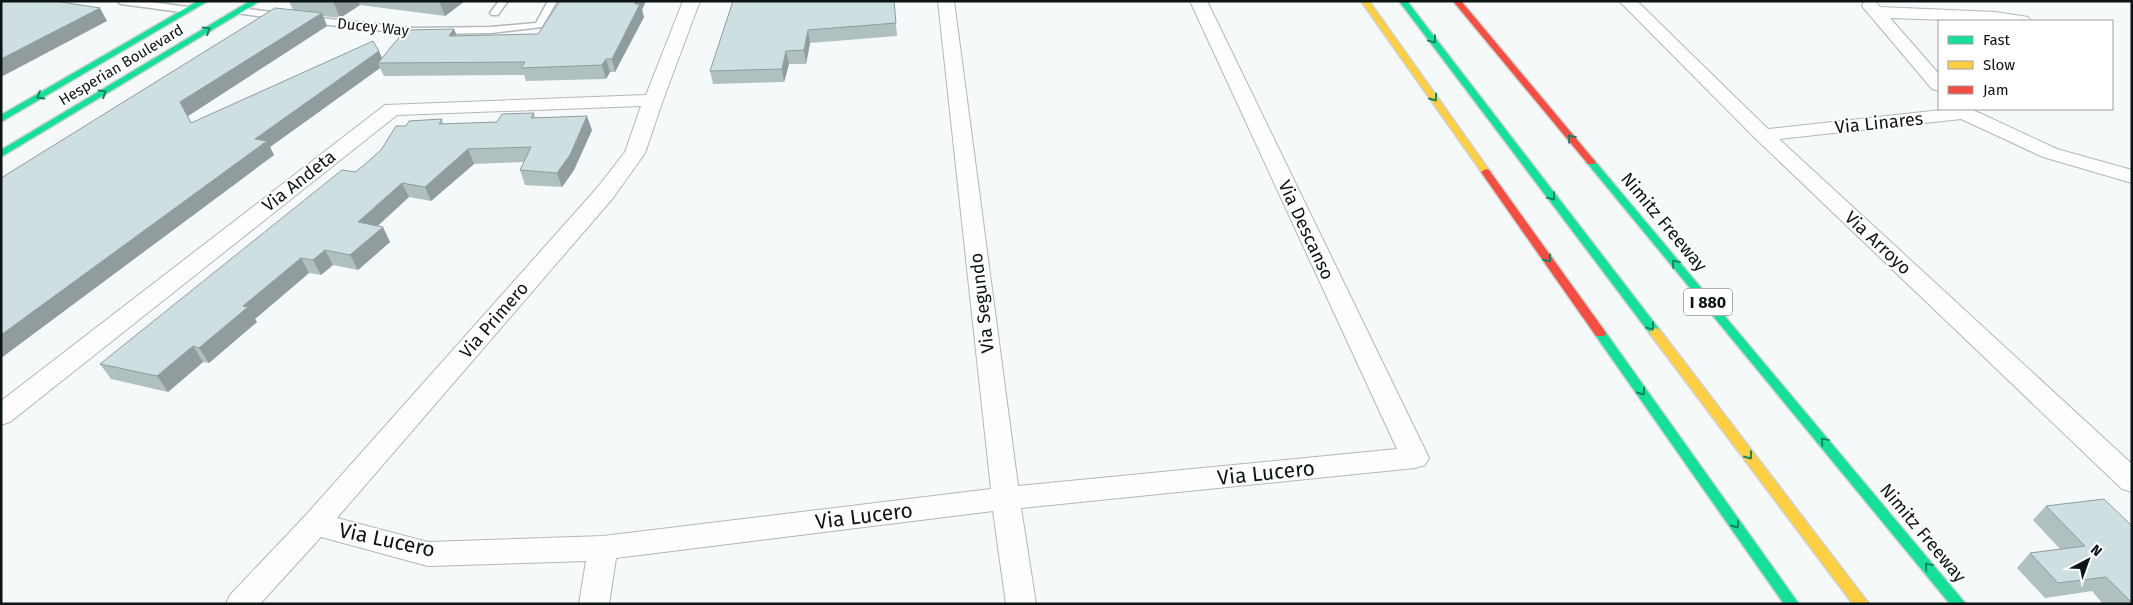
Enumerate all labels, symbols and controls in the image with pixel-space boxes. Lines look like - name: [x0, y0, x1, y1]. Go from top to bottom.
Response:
- street label: Ducey Way: [336, 14, 410, 40]
- legend: [1938, 20, 2113, 110]
- street label: Hesperian Boulevard: [55, 21, 187, 109]
- one-way arrow: [201, 27, 210, 37]
- text: Fast: [1983, 31, 2010, 49]
- one-way arrow: [1427, 34, 1436, 44]
- text: Slow: [1983, 56, 2015, 74]
- text: Jam: [1983, 81, 2009, 99]
- one-way arrow: [97, 89, 106, 99]
- one-way arrow: [37, 90, 46, 100]
- one-way arrow: [1428, 92, 1437, 102]
- street label: Via Linares: [1834, 107, 1924, 139]
- one-way arrow: [1568, 135, 1576, 144]
- street label: Via Andeta: [258, 145, 340, 217]
- street label: Nimitz Freeway: [1616, 168, 1712, 276]
- street label: Via Descanso: [1273, 177, 1339, 283]
- one-way arrow: [1547, 191, 1555, 200]
- street label: Via Arroyo: [1840, 207, 1916, 279]
- street label: Via Segundo: [965, 252, 999, 354]
- one-way arrow: [1542, 254, 1551, 263]
- one-way arrow: [1672, 260, 1681, 269]
- street label: Via Primero: [455, 277, 533, 363]
- road number: I 880: [1684, 288, 1732, 316]
- one-way arrow: [1645, 321, 1654, 331]
- one-way arrow: [1636, 386, 1645, 396]
- one-way arrow: [1820, 438, 1829, 447]
- one-way arrow: [1744, 450, 1752, 459]
- street label: Via Lucero: [1216, 455, 1316, 491]
- street label: Nimitz Freeway: [1875, 479, 1971, 587]
- street label: Via Lucero: [814, 497, 914, 535]
- street label: Via Lucero: [336, 517, 438, 563]
- one-way arrow: [1730, 519, 1739, 529]
- north arrow: [2063, 535, 2113, 585]
- text: N: [2087, 541, 2105, 560]
- one-way arrow: [1924, 563, 1933, 572]

